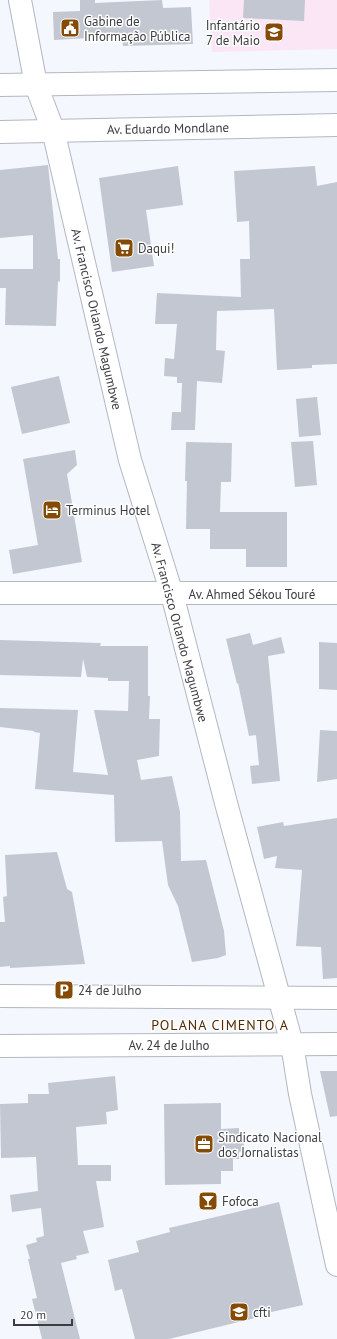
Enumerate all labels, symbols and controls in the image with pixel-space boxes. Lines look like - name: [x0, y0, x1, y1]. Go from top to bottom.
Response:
- place label: Gabine de Informação Pública: [84, 13, 190, 45]
- public building icon: Gabine de Informação Pública: [59, 17, 81, 39]
- place label: Infantário 7 de Maio: [206, 17, 260, 49]
- school or university icon: Infantário 7 de Maio: [263, 21, 285, 43]
- street label: Av. Eduardo Mondlane: [107, 119, 229, 138]
- street label: Av. Francisco Orlando Magumbwe: [67, 227, 126, 411]
- supermarket icon: Daqui!: [113, 237, 135, 259]
- place label: Daqui!: [138, 240, 174, 257]
- hotel icon: Terminus Hotel: [41, 499, 63, 521]
- place label: Terminus Hotel: [66, 502, 150, 519]
- street label: Av. Francisco Orlando Magumbwe: [147, 540, 212, 724]
- street label: Av. Ahmed Sékou Touré: [189, 586, 315, 603]
- parking icon: 24 de Julho: [53, 979, 75, 1001]
- place label: 24 de Julho: [78, 982, 141, 999]
- district label: POLANA CIMENTO A: [151, 1016, 289, 1034]
- street label: Av. 24 de Julho: [128, 1037, 210, 1054]
- place label: Sindicato Nacional dos Jornalistas: [218, 1129, 322, 1161]
- office icon: Sindicato Nacional dos Jornalistas: [193, 1133, 215, 1155]
- bar icon: Fofoca: [197, 1190, 219, 1212]
- place label: Fofoca: [222, 1193, 259, 1210]
- scale bar: [14, 1301, 72, 1327]
- school or university icon: cfti: [228, 1301, 250, 1323]
- place label: cfti: [253, 1304, 271, 1321]
- text: 20 m: [20, 1307, 46, 1322]

